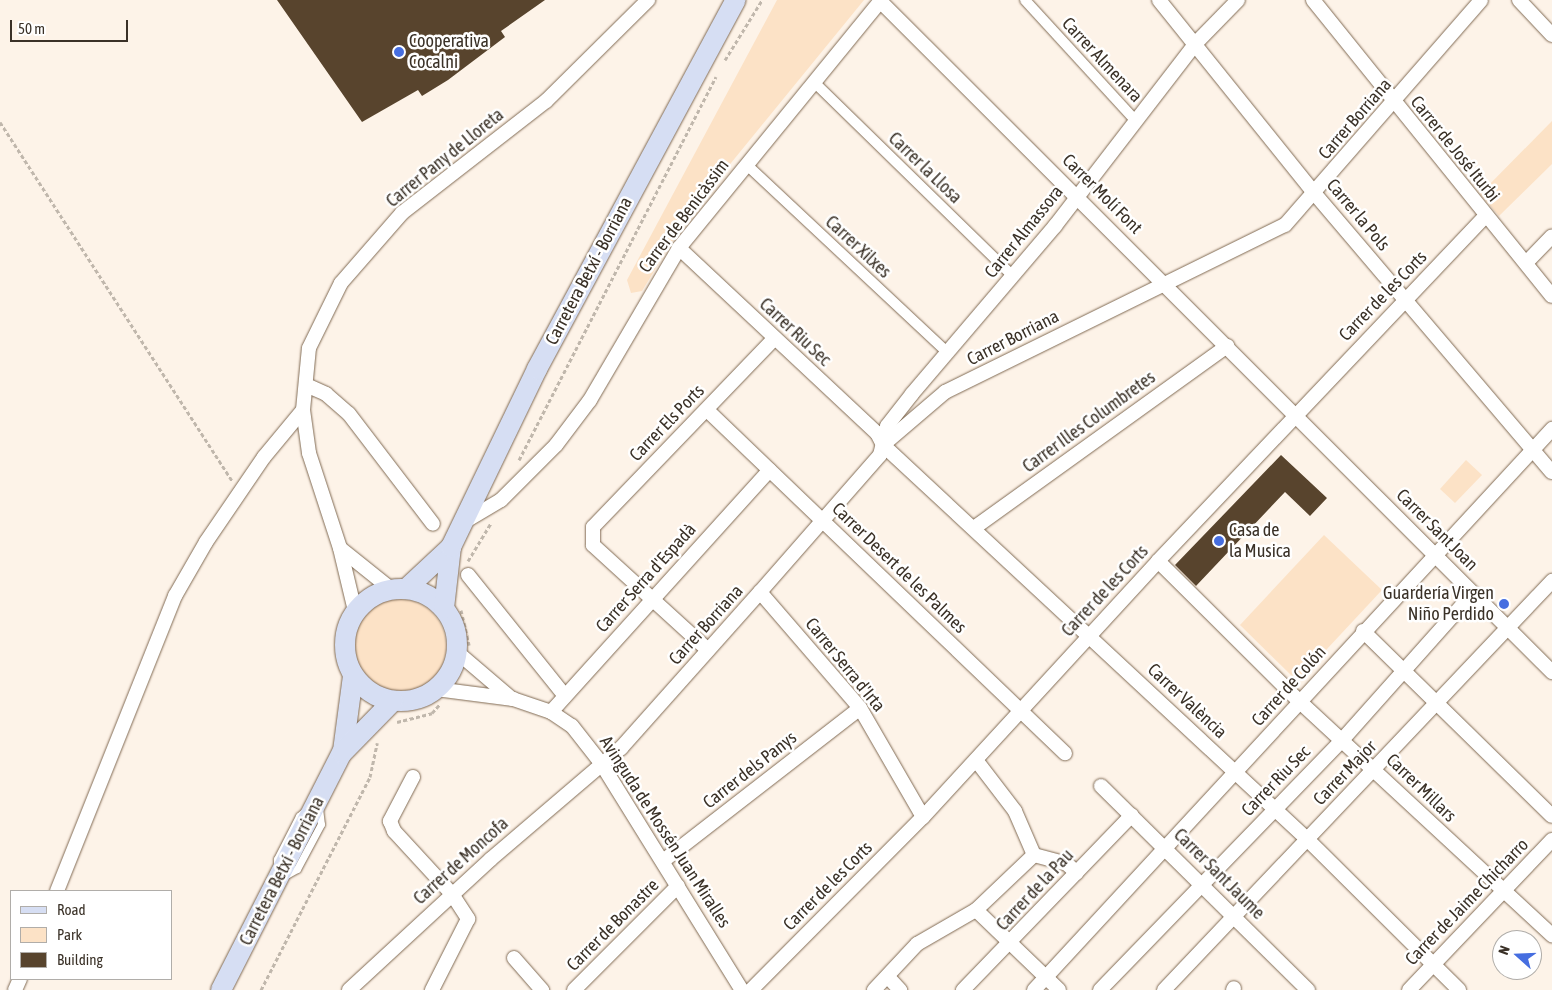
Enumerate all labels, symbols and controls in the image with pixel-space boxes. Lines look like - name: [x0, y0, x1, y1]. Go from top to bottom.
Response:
- scale bar: [12, 10, 130, 42]
- street label: Carrer Almenara: [1057, 13, 1147, 107]
- text: 50 m: [18, 20, 45, 37]
- place label: Cooperativa Cocalni: [409, 31, 489, 74]
- marker: Cooperativa Cocalni: [393, 46, 405, 58]
- street label: Carrer Borriana: [1314, 74, 1396, 164]
- street label: Carrer de José Iturbi: [1406, 92, 1504, 206]
- street label: Carrer Pany de Lloreta: [382, 104, 508, 212]
- street label: Carrer la Llosa: [884, 128, 966, 208]
- street label: Carrer Molí Font: [1058, 150, 1146, 238]
- street label: Carrer de Benicàssim: [634, 155, 734, 277]
- street label: Carrer la Pols: [1322, 175, 1394, 255]
- street label: Carrer Almassora: [980, 182, 1068, 282]
- street label: Carretera Betxí - Borriana: [541, 193, 637, 349]
- street label: Carrer Xilxes: [821, 211, 895, 283]
- street label: Carrer de les Corts: [1335, 246, 1431, 346]
- street label: Carrer Riu Sec: [755, 294, 835, 370]
- street label: Carrer Borriana: [963, 306, 1063, 370]
- street label: Carrer Illes Columbretes: [1019, 367, 1159, 477]
- street label: Carrer Els Ports: [625, 380, 709, 466]
- street label: Carrer Sant Joan: [1392, 485, 1482, 575]
- street label: Carrer Desert de les Palmes: [827, 498, 971, 638]
- street label: Carrer Serra d'Espadà: [591, 519, 701, 637]
- place label: Casa de la Musica: [1229, 520, 1291, 562]
- marker: Casa de la Musica: [1213, 535, 1225, 547]
- street label: Carrer de les Corts: [1057, 541, 1153, 641]
- street label: Carrer Borriana: [664, 581, 748, 669]
- place label: Guardería Virgen Niño Perdido: [1383, 583, 1494, 626]
- marker: Guardería Virgen Niño Perdido: [1498, 598, 1510, 610]
- street label: Carrer Serra d'Irta: [801, 614, 889, 716]
- street label: Carrer de Colón: [1247, 641, 1331, 731]
- street label: Carrer València: [1143, 659, 1231, 743]
- street label: Carrer dels Panys: [699, 727, 801, 813]
- street label: Avinguda de Mossén Juan Miralles: [595, 732, 735, 932]
- street label: Carrer Major: [1309, 736, 1381, 810]
- street label: Carrer Riu Sec: [1237, 741, 1315, 821]
- street label: Carrer Millars: [1382, 749, 1460, 827]
- street label: Carretera Betxí - Borriana: [235, 793, 329, 949]
- street label: Carrer de Moncofa: [409, 813, 513, 909]
- street label: Carrer Sant Jaume: [1169, 824, 1269, 924]
- street label: Carrer de Jaime Chicharro: [1401, 834, 1533, 970]
- street label: Carrer de les Corts: [779, 837, 877, 935]
- street label: Carrer de la Pau: [992, 845, 1078, 935]
- street label: Carrer de Bonastre: [562, 874, 664, 976]
- legend: [10, 890, 172, 980]
- text: Road: [57, 901, 86, 918]
- text: Park: [57, 926, 82, 943]
- north arrow: [1492, 930, 1542, 980]
- text: N: [1495, 944, 1513, 957]
- text: Building: [57, 951, 103, 968]

